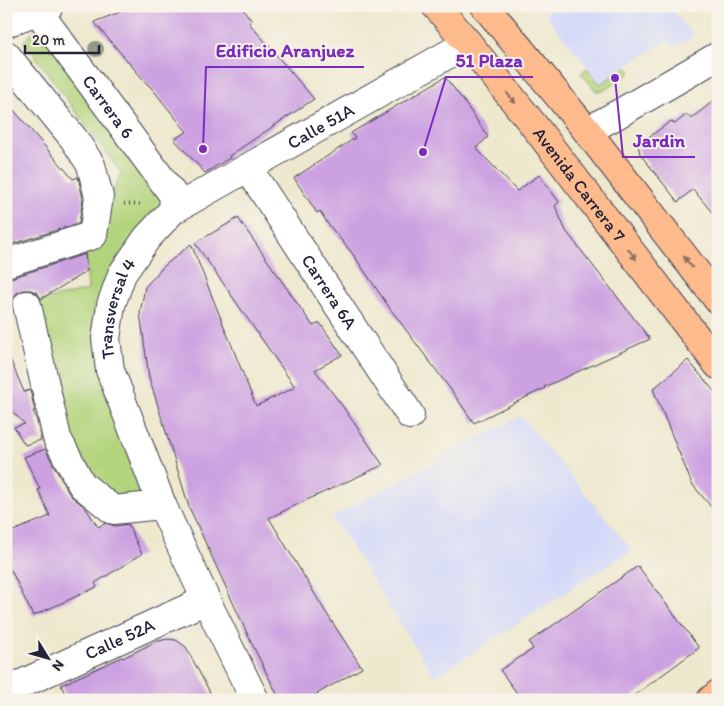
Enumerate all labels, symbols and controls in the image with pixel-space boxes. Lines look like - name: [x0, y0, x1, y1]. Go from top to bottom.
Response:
- scale bar: [25, 22, 99, 54]
- text: 20 m: [32, 31, 66, 49]
- callout: Edificio Aranjuez: [206, 33, 364, 67]
- text: Edificio Aranjuez: [216, 39, 355, 62]
- callout: 51 Plaza: [446, 43, 533, 77]
- text: 51 Plaza: [455, 49, 523, 72]
- street label: Carrera 6: [77, 70, 139, 143]
- one-way arrow: [506, 91, 517, 104]
- street label: Calle 51A: [283, 99, 358, 154]
- street label: Avenida Carrera 7: [528, 123, 630, 246]
- callout: Jardin: [623, 123, 695, 157]
- text: Jardin: [632, 129, 685, 152]
- one-way arrow: [627, 247, 638, 260]
- street label: Carrera 6A: [297, 250, 362, 334]
- street label: Transversal 4: [95, 254, 141, 360]
- one-way arrow: [683, 255, 693, 268]
- street label: Calle 52A: [81, 614, 159, 665]
- north arrow: [22, 634, 72, 684]
- text: N: [48, 657, 68, 674]

